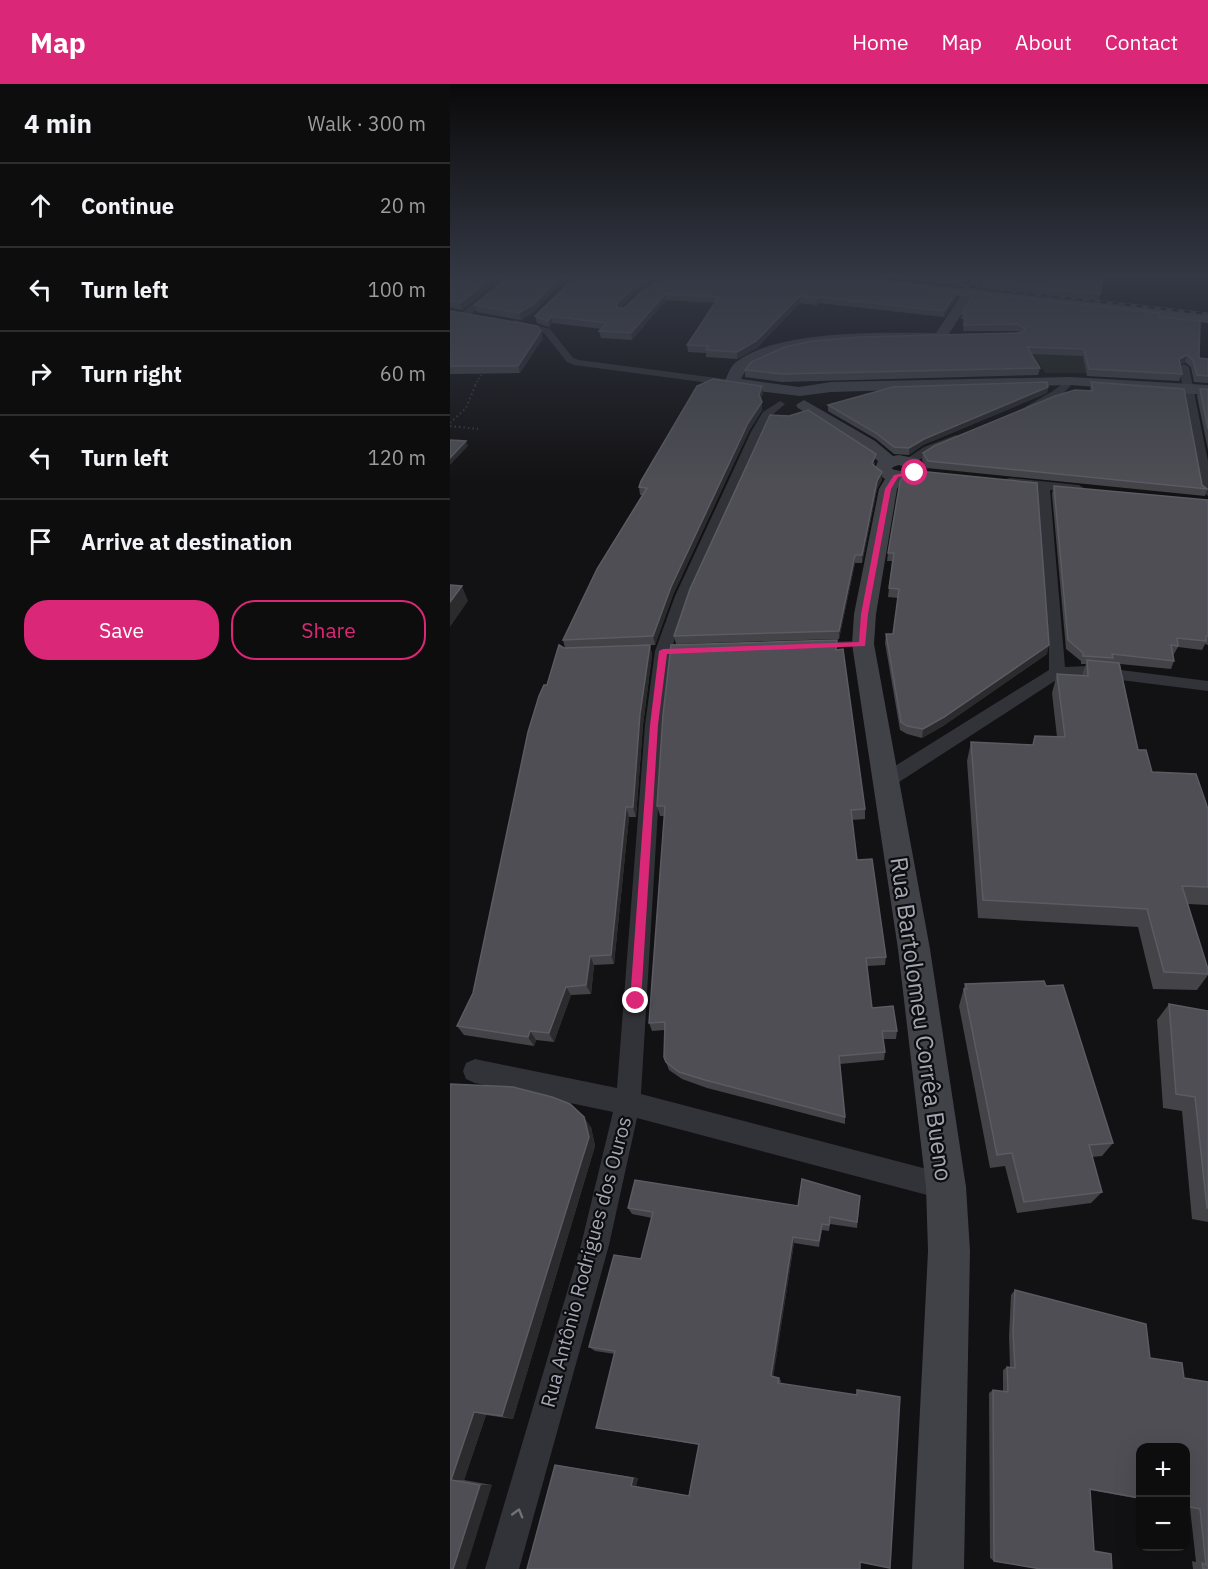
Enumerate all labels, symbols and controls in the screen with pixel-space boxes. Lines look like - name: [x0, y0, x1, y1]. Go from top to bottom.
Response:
- text: Map: [30, 24, 86, 61]
- text: Home: [852, 28, 909, 56]
- text: Map: [942, 28, 982, 56]
- text: About: [1015, 28, 1072, 56]
- text: Contact: [1105, 28, 1178, 56]
- text: 4 min: [24, 106, 92, 140]
- text: Walk · 300 m: [308, 110, 426, 137]
- icon: ahead: [24, 189, 57, 222]
- text: Continue: [81, 191, 174, 220]
- text: 20 m: [380, 192, 426, 219]
- icon: left: [24, 273, 57, 306]
- text: Turn left: [81, 275, 169, 304]
- text: 100 m: [368, 276, 426, 303]
- icon: right: [24, 357, 57, 390]
- text: Turn right: [81, 359, 182, 388]
- text: 60 m: [380, 360, 426, 387]
- icon: left: [24, 441, 57, 474]
- text: Turn left: [81, 443, 169, 472]
- text: 120 m: [368, 444, 426, 471]
- route start: [901, 459, 927, 485]
- icon: arrive: [24, 525, 57, 558]
- text: Arrive at destination: [81, 527, 292, 556]
- button: Save: [24, 600, 219, 660]
- button: Share: [231, 600, 426, 660]
- street label: Rua Bartolomeu Corrêa Bueno: [883, 855, 961, 1183]
- route end: [622, 987, 648, 1013]
- street label: Rua Antônio Rodrigues dos Ouros: [534, 1113, 637, 1410]
- map controls: [1136, 1443, 1190, 1551]
- button: +: [1136, 1443, 1190, 1497]
- button: −: [1136, 1497, 1190, 1551]
- one-way arrow: [511, 1508, 523, 1519]

